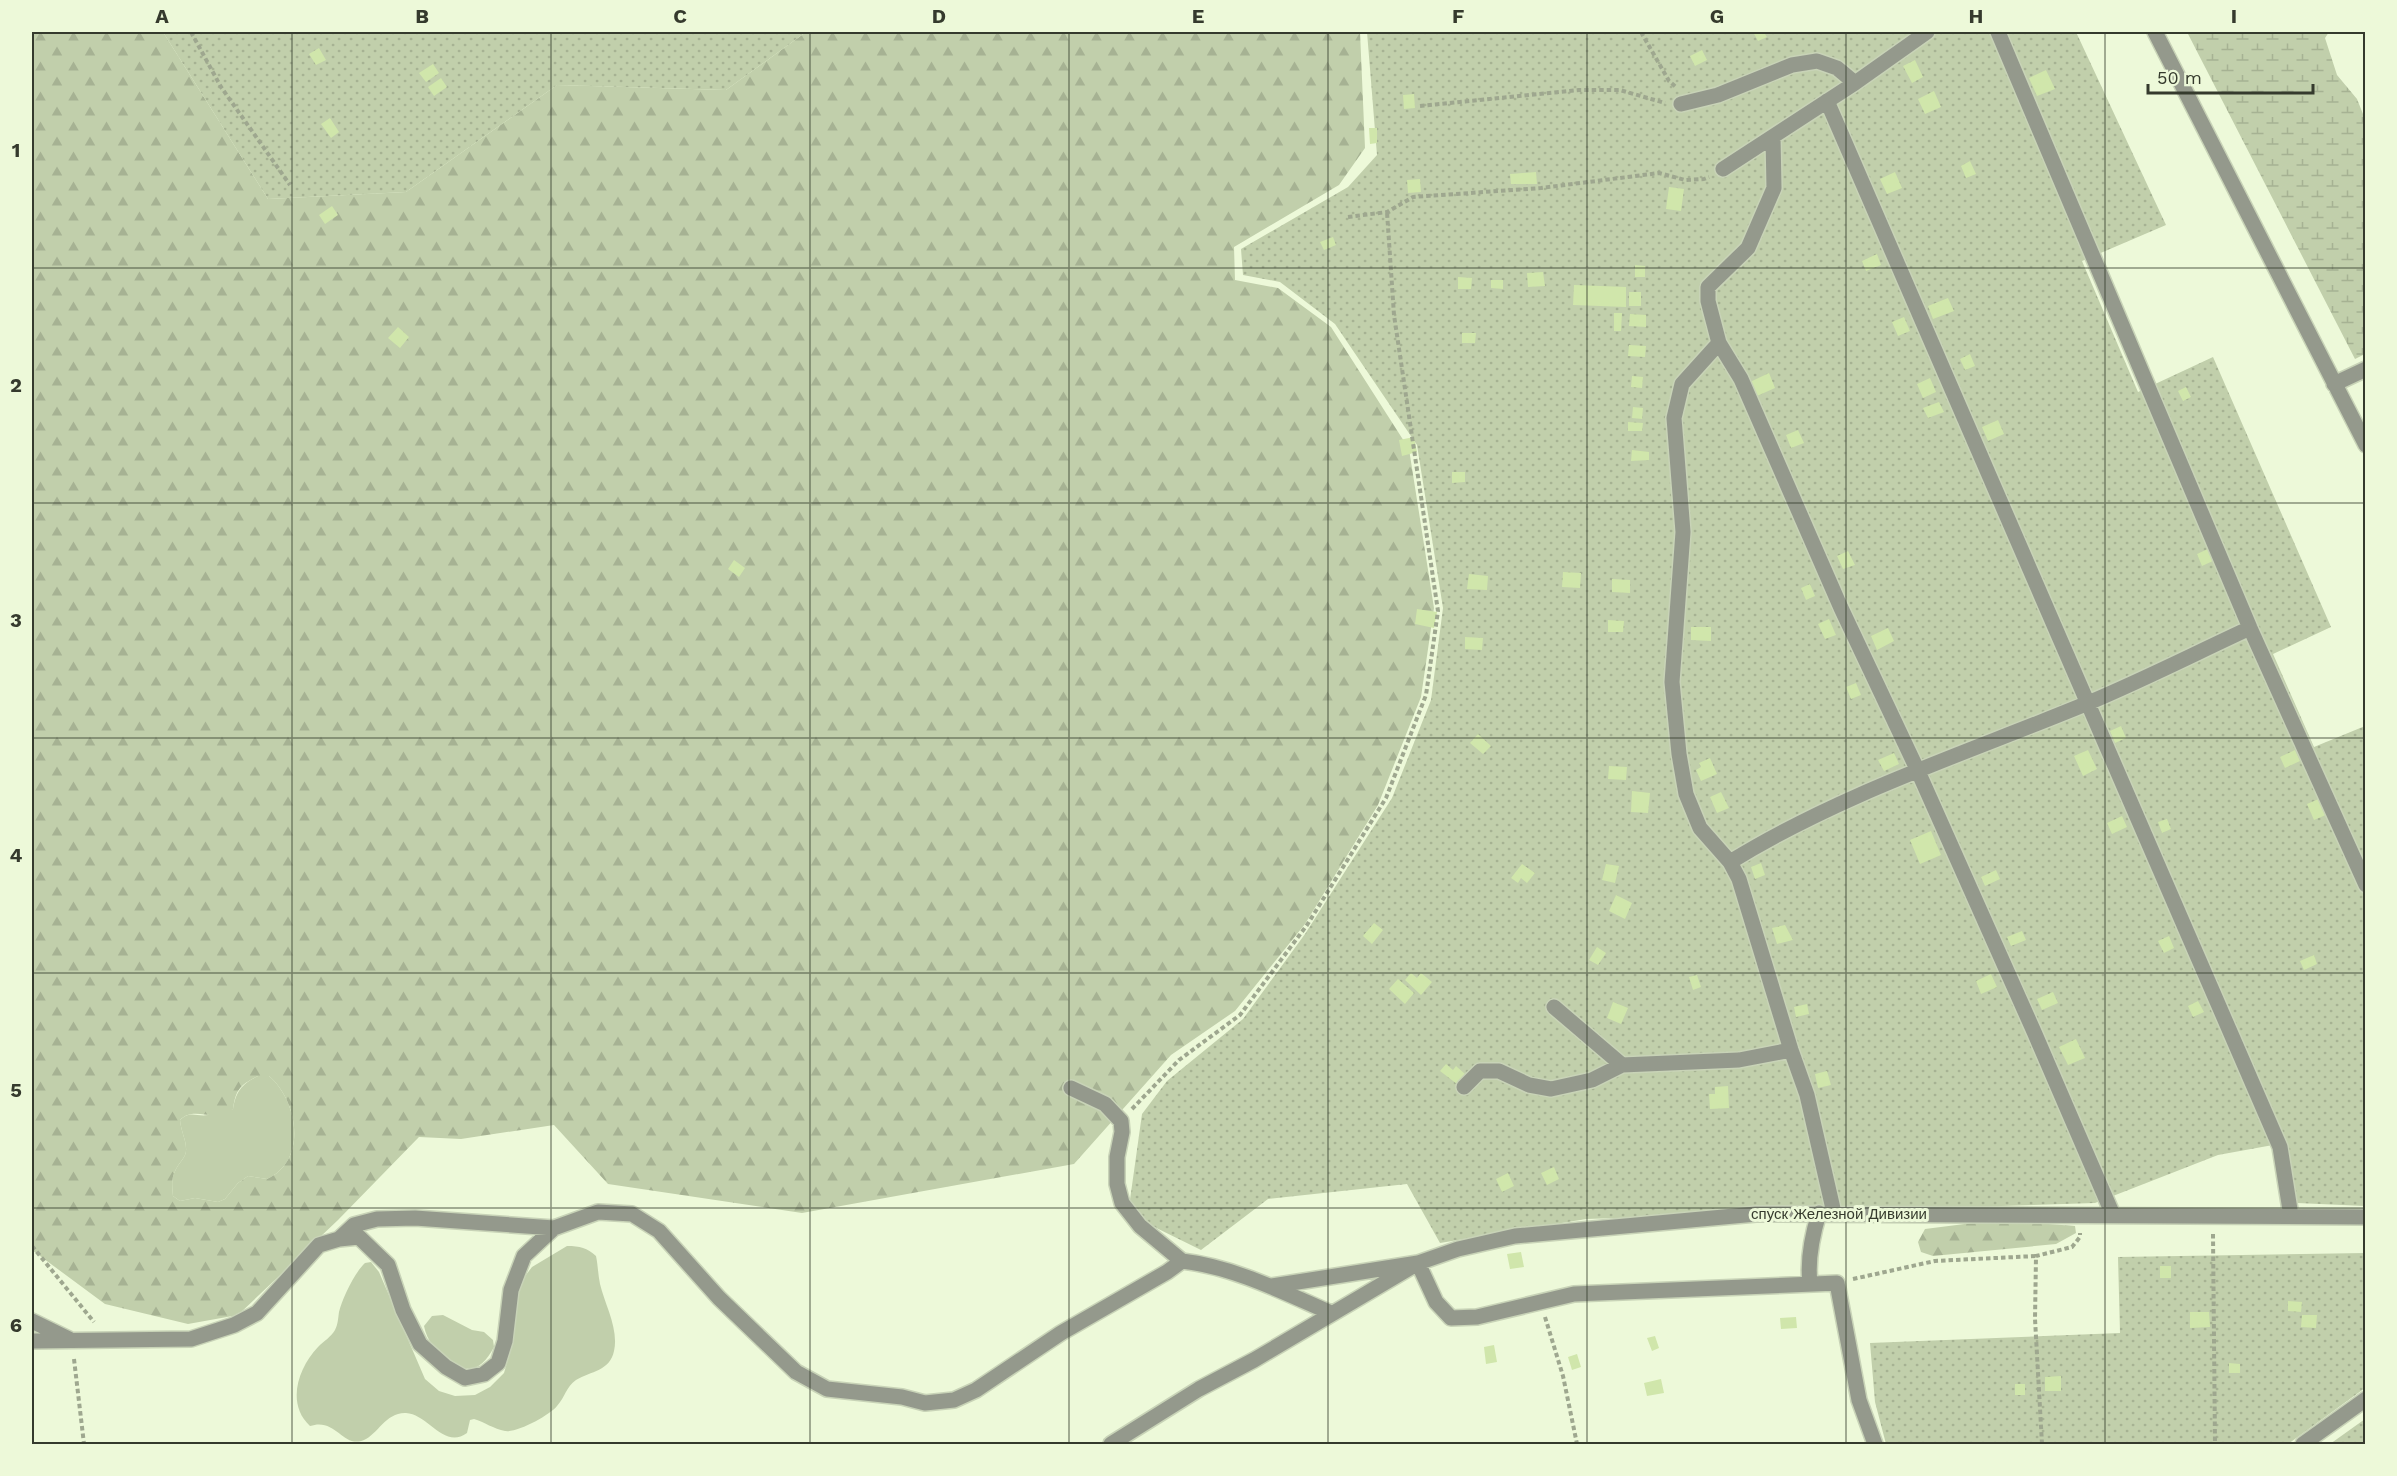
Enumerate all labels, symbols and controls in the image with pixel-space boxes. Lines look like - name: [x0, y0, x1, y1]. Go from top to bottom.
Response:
- text: A: [155, 4, 169, 28]
- text: B: [415, 4, 429, 28]
- text: C: [673, 4, 687, 28]
- text: D: [932, 4, 946, 28]
- text: E: [1192, 4, 1204, 28]
- text: F: [1452, 4, 1464, 28]
- text: G: [1710, 4, 1724, 28]
- text: H: [1969, 4, 1983, 28]
- text: I: [2231, 4, 2237, 28]
- scale bar: [2148, 57, 2313, 95]
- text: 50 m: [2157, 67, 2202, 88]
- text: 1: [12, 138, 20, 162]
- text: 2: [10, 373, 22, 397]
- text: 3: [10, 608, 22, 632]
- text: 4: [10, 843, 23, 867]
- text: 5: [10, 1078, 22, 1102]
- street label: спуск Железной Дивизии: [1751, 1205, 1927, 1223]
- text: 6: [10, 1313, 22, 1337]

